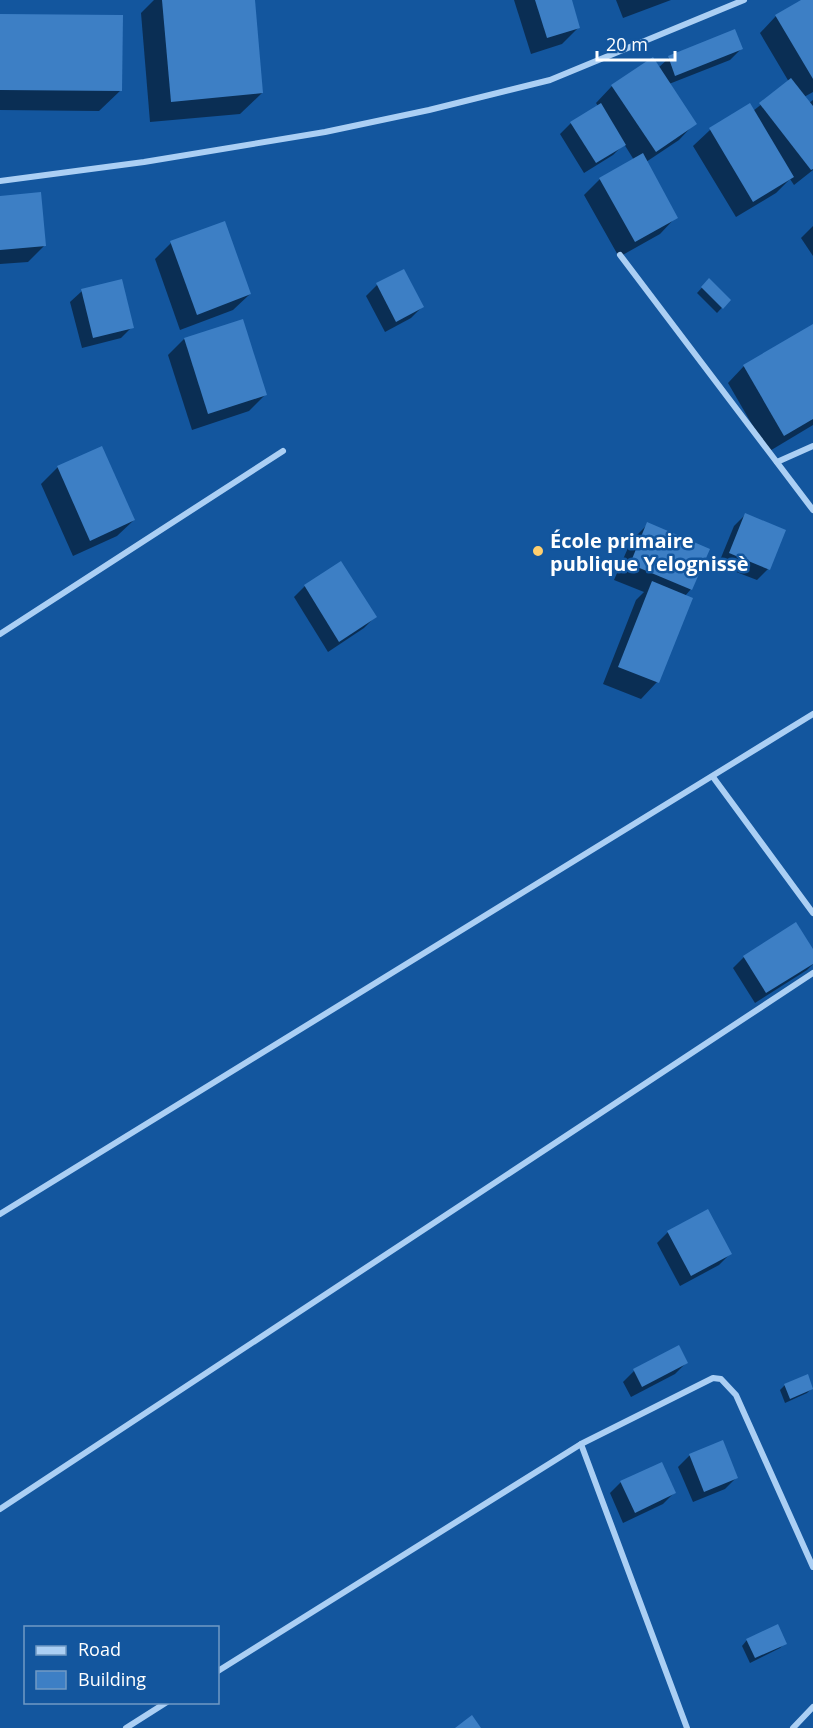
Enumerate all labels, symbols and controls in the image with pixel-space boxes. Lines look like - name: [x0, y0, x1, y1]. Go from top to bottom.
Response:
- scale bar: [597, 24, 675, 62]
- text: 20 m: [606, 32, 648, 56]
- place label: École primaire publique Yelognissè: [550, 527, 749, 577]
- marker: École primaire publique Yelognissè: [531, 544, 545, 558]
- legend: [24, 1626, 219, 1704]
- text: Road: [78, 1637, 121, 1661]
- text: Building: [78, 1667, 146, 1691]

